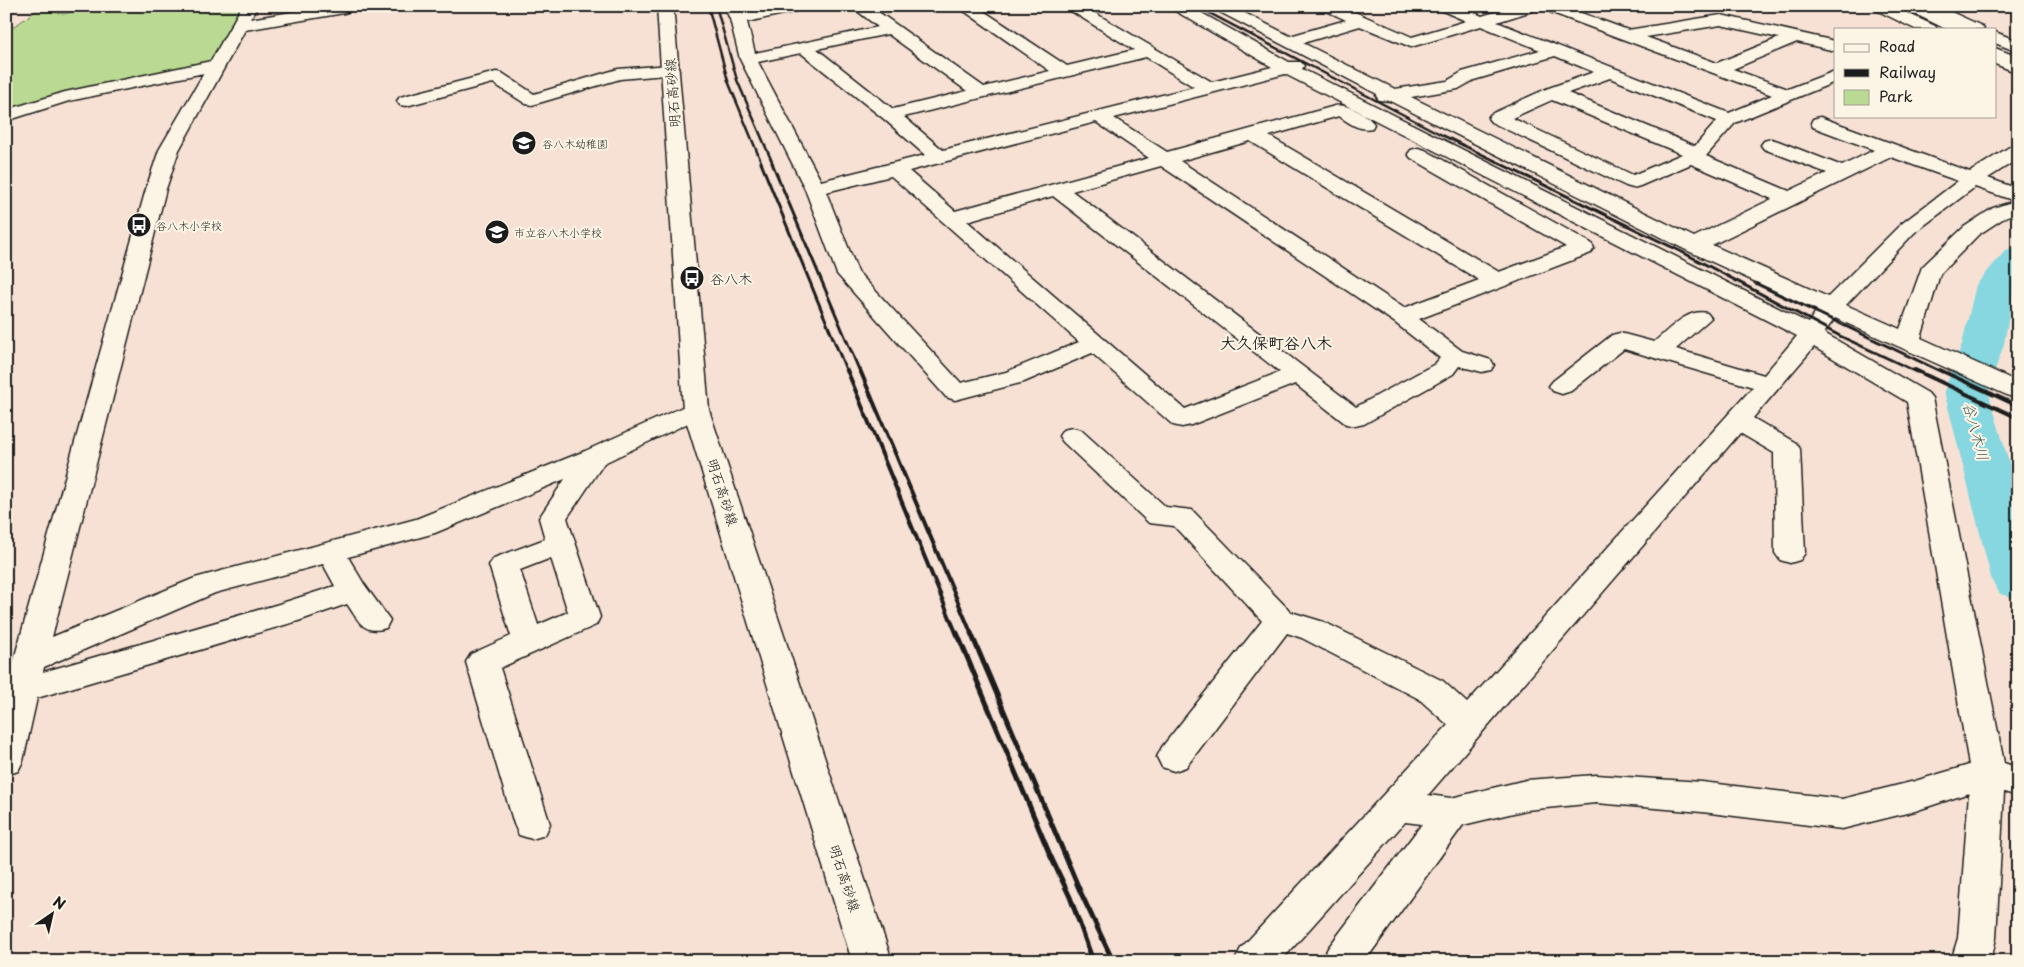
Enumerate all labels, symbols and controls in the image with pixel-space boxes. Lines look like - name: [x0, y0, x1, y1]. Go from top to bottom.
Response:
- legend: [1834, 28, 1996, 118]
- text: Road: [1879, 34, 1915, 57]
- street label: 明石高砂線: [659, 57, 685, 129]
- text: Railway: [1879, 60, 1936, 83]
- text: Park: [1879, 84, 1913, 107]
- school or university icon: 谷八木幼稚園: [511, 130, 537, 156]
- place label: 谷八木幼稚園: [542, 135, 608, 152]
- bus stop icon: 谷八木小学校: [126, 212, 152, 238]
- place label: 谷八木小学校: [156, 217, 222, 234]
- school or university icon: 市立谷八木小学校: [484, 219, 510, 245]
- place label: 市立谷八木小学校: [514, 224, 602, 241]
- bus stop icon: 谷八木: [679, 265, 705, 291]
- place label: 谷八木: [710, 268, 752, 289]
- district label: 大久保町谷八木: [1220, 330, 1332, 354]
- water label: 谷八木川: [1958, 399, 1996, 463]
- street label: 明石高砂線: [702, 455, 744, 529]
- street label: 明石高砂線: [824, 841, 866, 915]
- north arrow: [28, 890, 78, 940]
- text: N: [49, 891, 70, 915]

